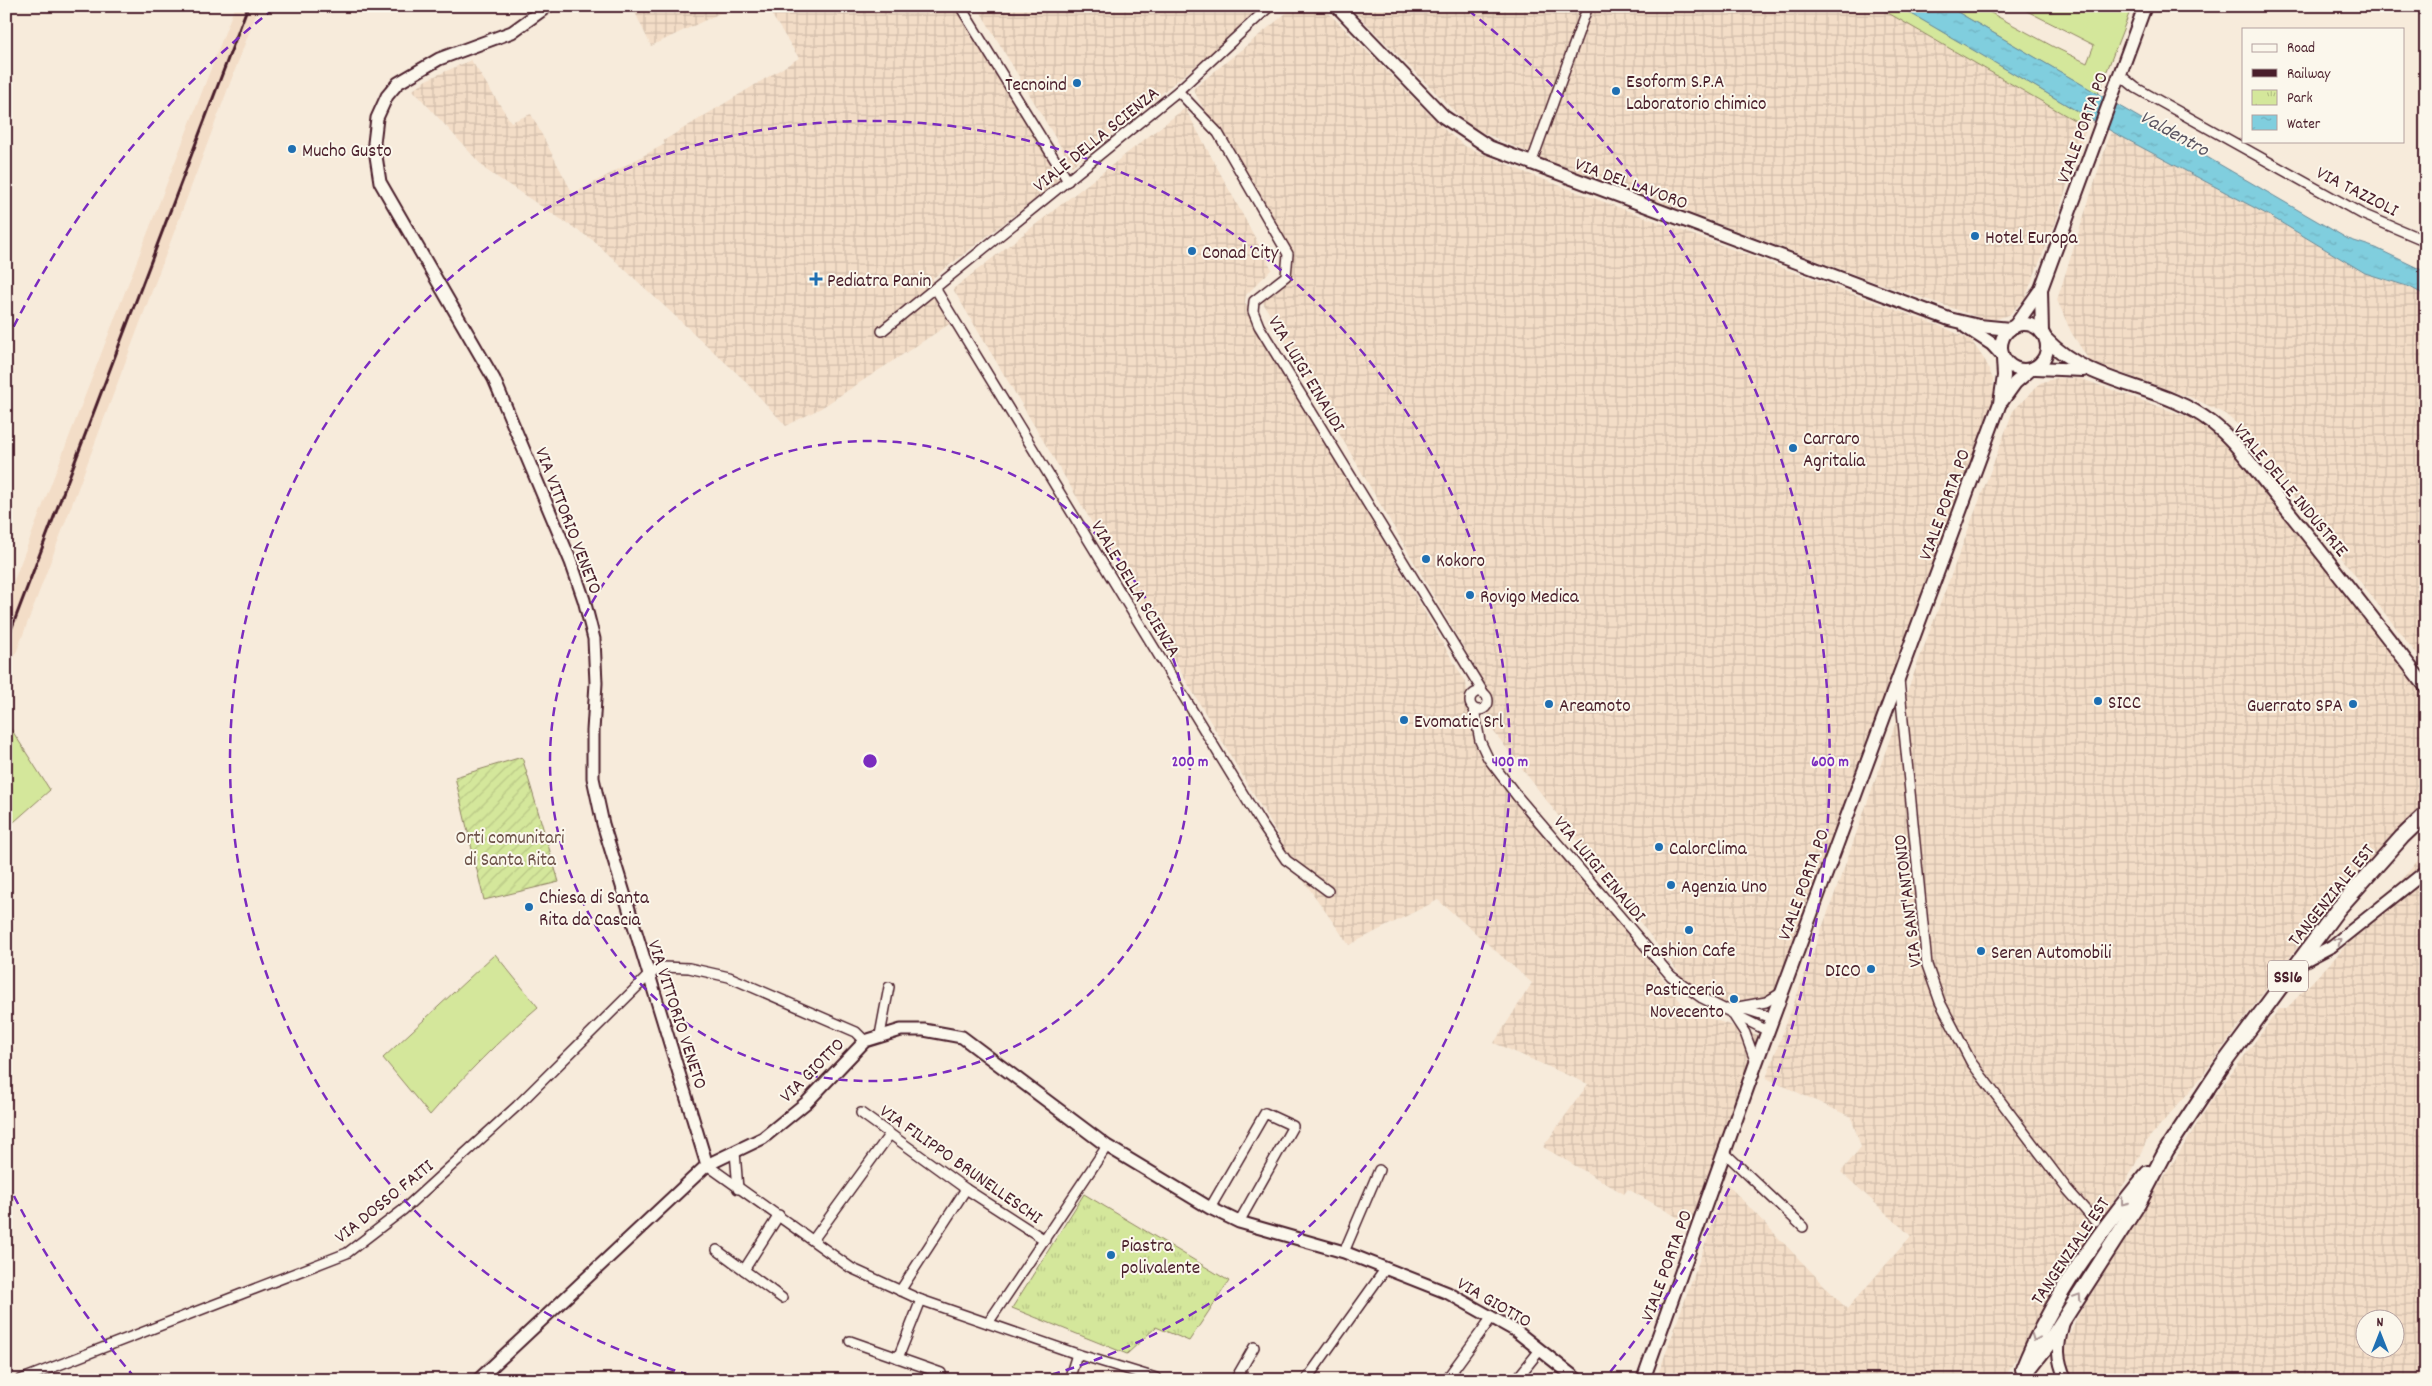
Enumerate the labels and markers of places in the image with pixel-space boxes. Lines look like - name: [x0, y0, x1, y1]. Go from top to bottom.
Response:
- place label: Esoform S.P.A Laboratorio chimico: [1626, 70, 1767, 119]
- place label: Tecnoind: [1005, 73, 1067, 100]
- marker: Tecnoind: [1071, 77, 1083, 89]
- marker: Esoform S.P.A Laboratorio chimico: [1610, 85, 1622, 97]
- place label: Mucho Gusto: [302, 139, 392, 166]
- marker: Mucho Gusto: [286, 143, 298, 155]
- place label: Hotel Europa: [1985, 226, 2079, 253]
- marker: Hotel Europa: [1969, 230, 1981, 242]
- place label: Conad City: [1202, 241, 1279, 268]
- marker: Conad City: [1186, 245, 1198, 257]
- place label: Pediatra Panin: [827, 269, 931, 296]
- marker: Pediatra Panin: [809, 272, 823, 286]
- place label: Carraro Agritalia: [1803, 427, 1866, 476]
- marker: Carraro Agritalia: [1787, 442, 1799, 454]
- place label: Kokoro: [1436, 549, 1485, 576]
- marker: Kokoro: [1420, 553, 1432, 565]
- place label: Rovigo Medica: [1480, 585, 1580, 612]
- marker: Rovigo Medica: [1464, 589, 1476, 601]
- place label: SICC: [2108, 691, 2141, 718]
- place label: Areamoto: [1559, 694, 1631, 721]
- place label: Guerrato SPA: [2247, 694, 2343, 721]
- marker: SICC: [2092, 695, 2104, 707]
- marker: Areamoto: [1543, 698, 1555, 710]
- marker: Guerrato SPA: [2347, 698, 2359, 710]
- place label: Evomatic Srl: [1414, 710, 1504, 737]
- marker: Evomatic Srl: [1398, 714, 1410, 726]
- centre of rings: [861, 752, 879, 770]
- place label: CalorClima: [1669, 837, 1748, 864]
- marker: CalorClima: [1653, 841, 1665, 853]
- place label: Agenzia Uno: [1681, 875, 1767, 902]
- marker: Agenzia Uno: [1665, 879, 1677, 891]
- place label: Chiesa di Santa Rita da Cascia: [539, 886, 650, 935]
- marker: Chiesa di Santa Rita da Cascia: [523, 901, 535, 913]
- marker: Fashion Cafe: [1683, 924, 1695, 936]
- place label: Fashion Cafe: [1643, 939, 1735, 966]
- place label: Seren Automobili: [1991, 941, 2112, 968]
- marker: Seren Automobili: [1975, 945, 1987, 957]
- place label: DICO: [1825, 959, 1861, 986]
- marker: DICO: [1865, 963, 1877, 975]
- place label: Pasticceria Novecento: [1645, 978, 1725, 1027]
- marker: Pasticceria Novecento: [1728, 993, 1740, 1005]
- place label: Piastra polivalente: [1121, 1234, 1200, 1283]
- marker: Piastra polivalente: [1105, 1249, 1117, 1261]

